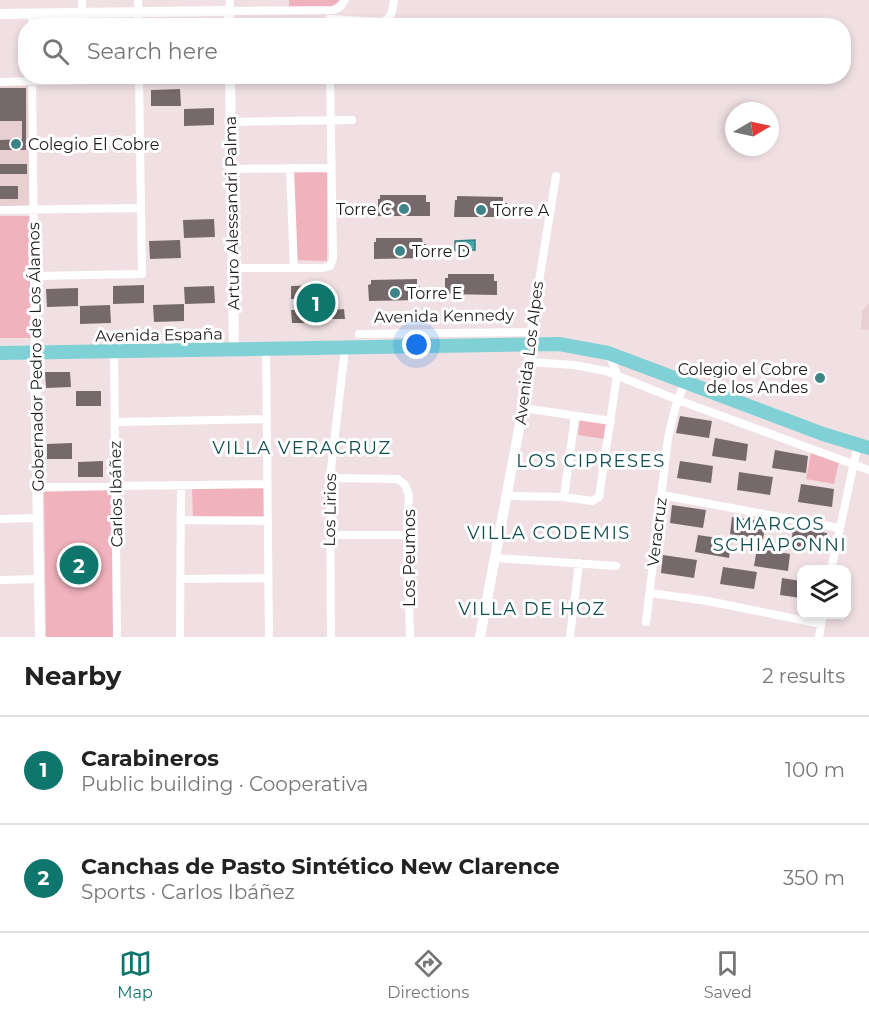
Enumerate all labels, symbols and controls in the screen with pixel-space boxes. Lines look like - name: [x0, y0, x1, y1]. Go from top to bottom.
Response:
- search box: [18, 18, 851, 84]
- icon: search: [39, 35, 72, 68]
- text: Search here: [87, 38, 218, 65]
- north arrow: [725, 102, 779, 156]
- street label: Arturo Alessandri Palma: [221, 116, 243, 310]
- place label: Colegio El Cobre: [28, 135, 159, 154]
- marker: Colegio El Cobre: [9, 137, 23, 151]
- place label: Torre C: [336, 200, 392, 219]
- place label: Torre A: [493, 201, 550, 220]
- marker: Torre C: [397, 202, 411, 216]
- marker: Torre A: [474, 203, 488, 217]
- street label: Gobernador Pedro de Los Álamos: [24, 222, 48, 492]
- place label: Torre D: [412, 242, 470, 261]
- marker: Torre D: [393, 244, 407, 258]
- pin: 1: [296, 280, 336, 326]
- street label: Avenida Los Alpes: [511, 280, 547, 426]
- place label: Torre E: [407, 284, 462, 303]
- marker: Torre E: [388, 286, 402, 300]
- street label: Avenida Kennedy: [374, 305, 515, 327]
- street label: Avenida España: [95, 324, 223, 346]
- your location: [402, 330, 431, 359]
- place label: Colegio el Cobre de los Andes: [678, 360, 808, 397]
- marker: Colegio el Cobre de los Andes: [813, 371, 827, 385]
- district label: VILLA VERACRUZ: [212, 437, 392, 459]
- street label: Carlos Ibáñez: [106, 440, 126, 548]
- district label: LOS CIPRESES: [516, 450, 666, 472]
- street label: Los Lirios: [320, 473, 340, 547]
- street label: Veracruz: [643, 496, 671, 568]
- street label: Los Peumos: [400, 509, 419, 607]
- district label: MARCOS SCHIAPONNI: [713, 513, 847, 556]
- district label: VILLA CODEMIS: [467, 522, 631, 544]
- pin: 2: [60, 542, 98, 588]
- map controls: [797, 565, 851, 619]
- button: layers: [797, 565, 851, 619]
- district label: VILLA DE HOZ: [458, 598, 606, 620]
- text: Nearby: [24, 660, 121, 692]
- text: 2 results: [762, 664, 845, 688]
- text: Carabineros: [81, 745, 219, 772]
- text: 1: [40, 758, 47, 782]
- text: 100 m: [785, 758, 845, 782]
- text: Public building · Cooperativa: [81, 772, 368, 796]
- text: Canchas de Pasto Sintético New Clarence: [81, 853, 560, 880]
- text: 2: [38, 866, 49, 890]
- text: 350 m: [783, 866, 845, 890]
- text: Sports · Carlos Ibáñez: [81, 880, 295, 904]
- tab: Map: [117, 947, 153, 1002]
- tab: Directions: [387, 947, 469, 1002]
- tab: Saved: [704, 947, 752, 1002]

